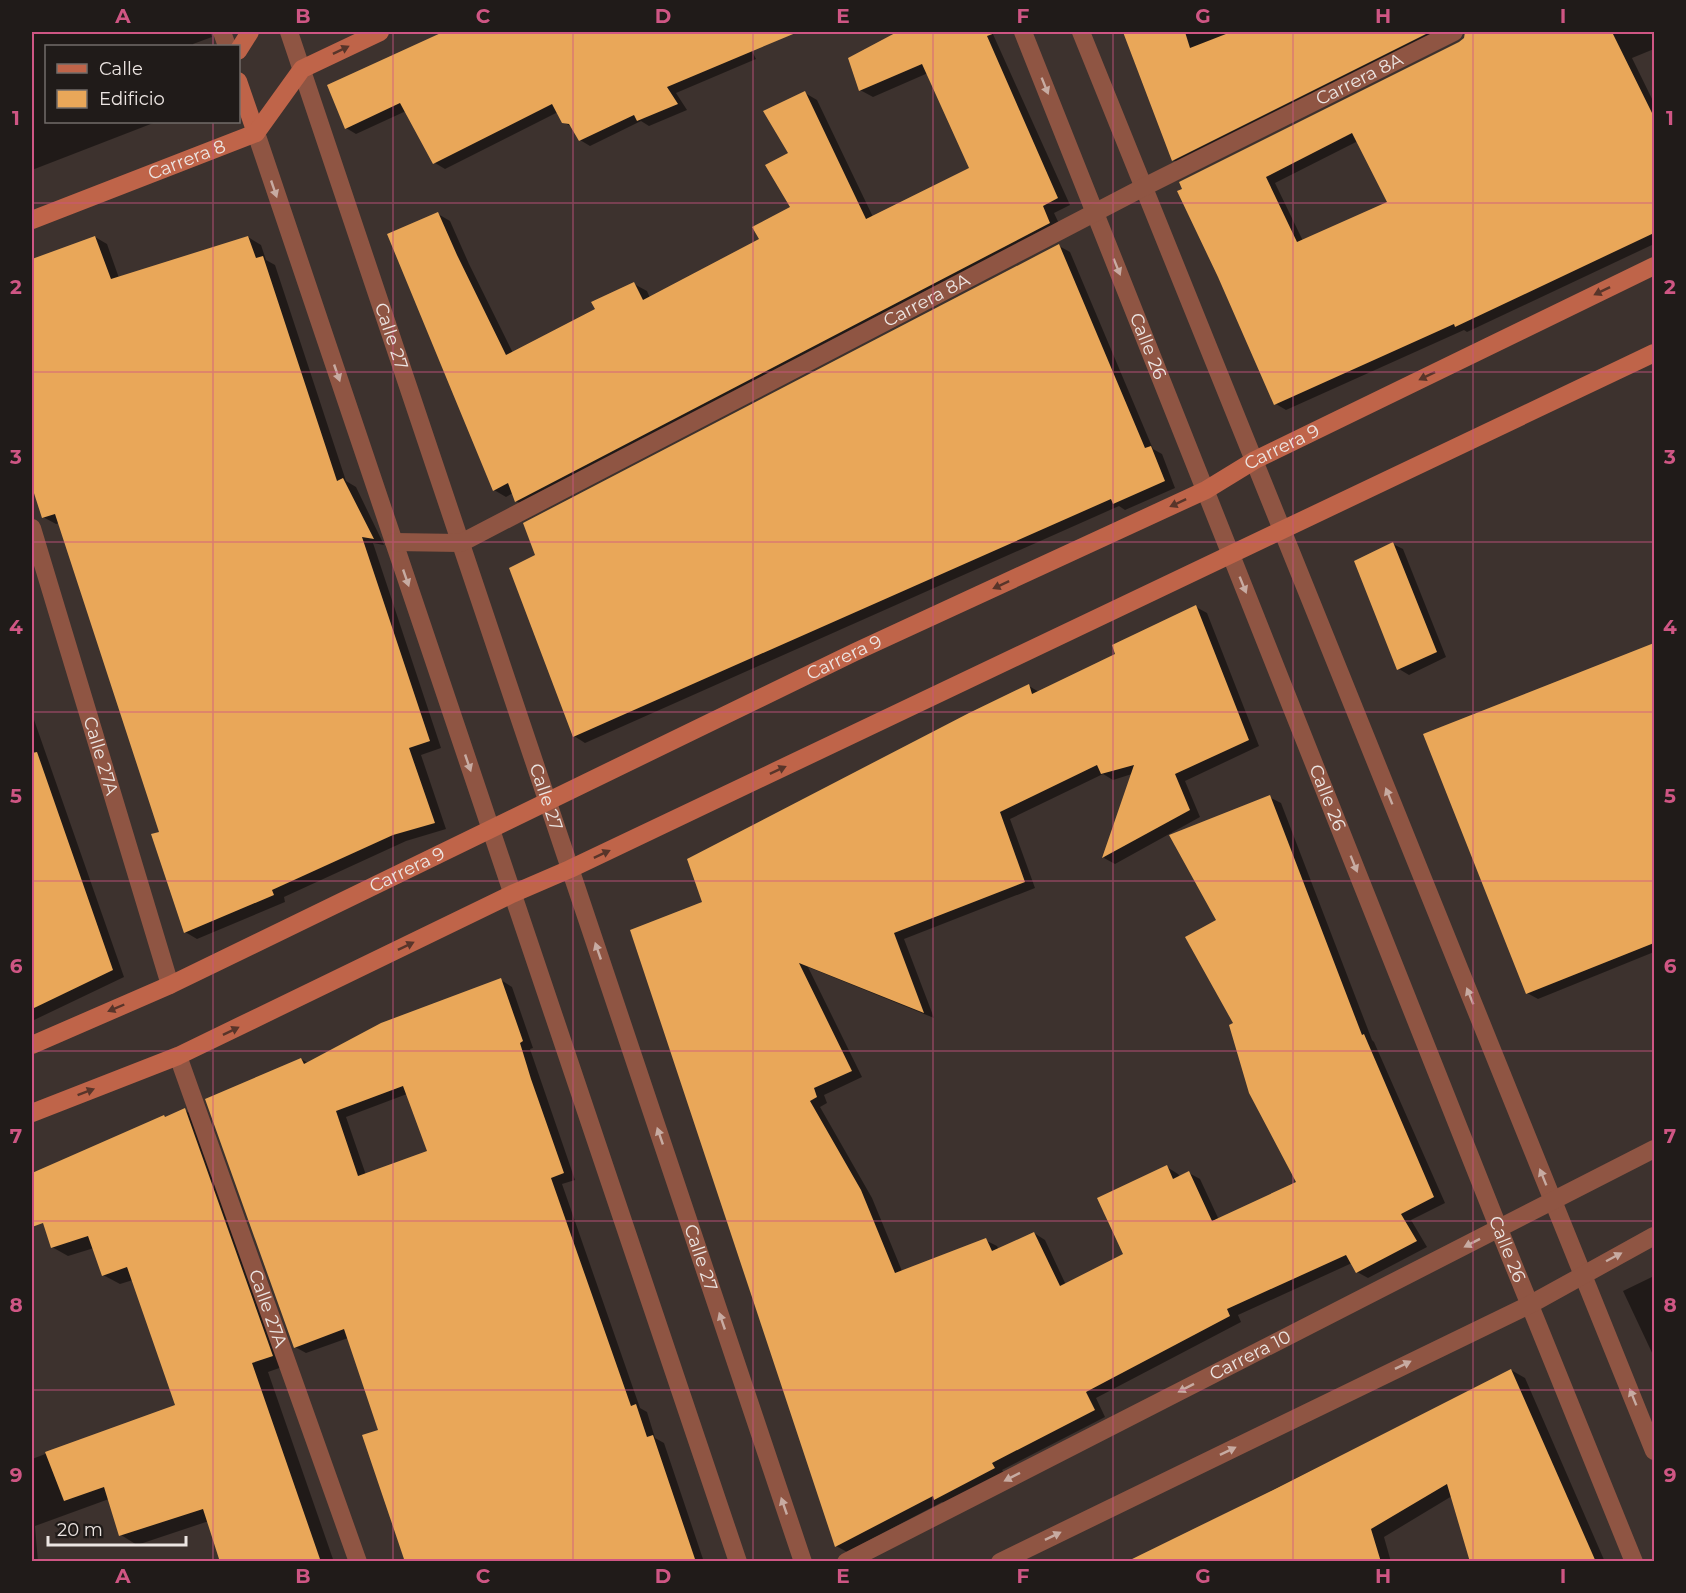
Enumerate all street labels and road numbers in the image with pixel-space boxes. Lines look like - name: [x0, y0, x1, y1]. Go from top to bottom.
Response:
- street label: Carrera 8A: [1312, 48, 1407, 110]
- street label: Carrera 8: [145, 135, 229, 185]
- street label: Carrera 8A: [880, 269, 974, 332]
- street label: Calle 27: [370, 300, 413, 373]
- street label: Calle 26: [1125, 310, 1171, 383]
- street label: Carrera 9: [1240, 419, 1323, 475]
- street label: Carrera 9: [803, 630, 885, 685]
- street label: Calle 27A: [79, 714, 123, 798]
- street label: Calle 27: [525, 761, 567, 833]
- street label: Calle 26: [1304, 761, 1351, 834]
- street label: Carrera 9: [366, 842, 448, 897]
- street label: Calle 26: [1484, 1213, 1530, 1286]
- street label: Calle 27: [679, 1221, 722, 1294]
- street label: Calle 27A: [244, 1267, 292, 1350]
- street label: Carrera 10: [1206, 1325, 1295, 1385]

